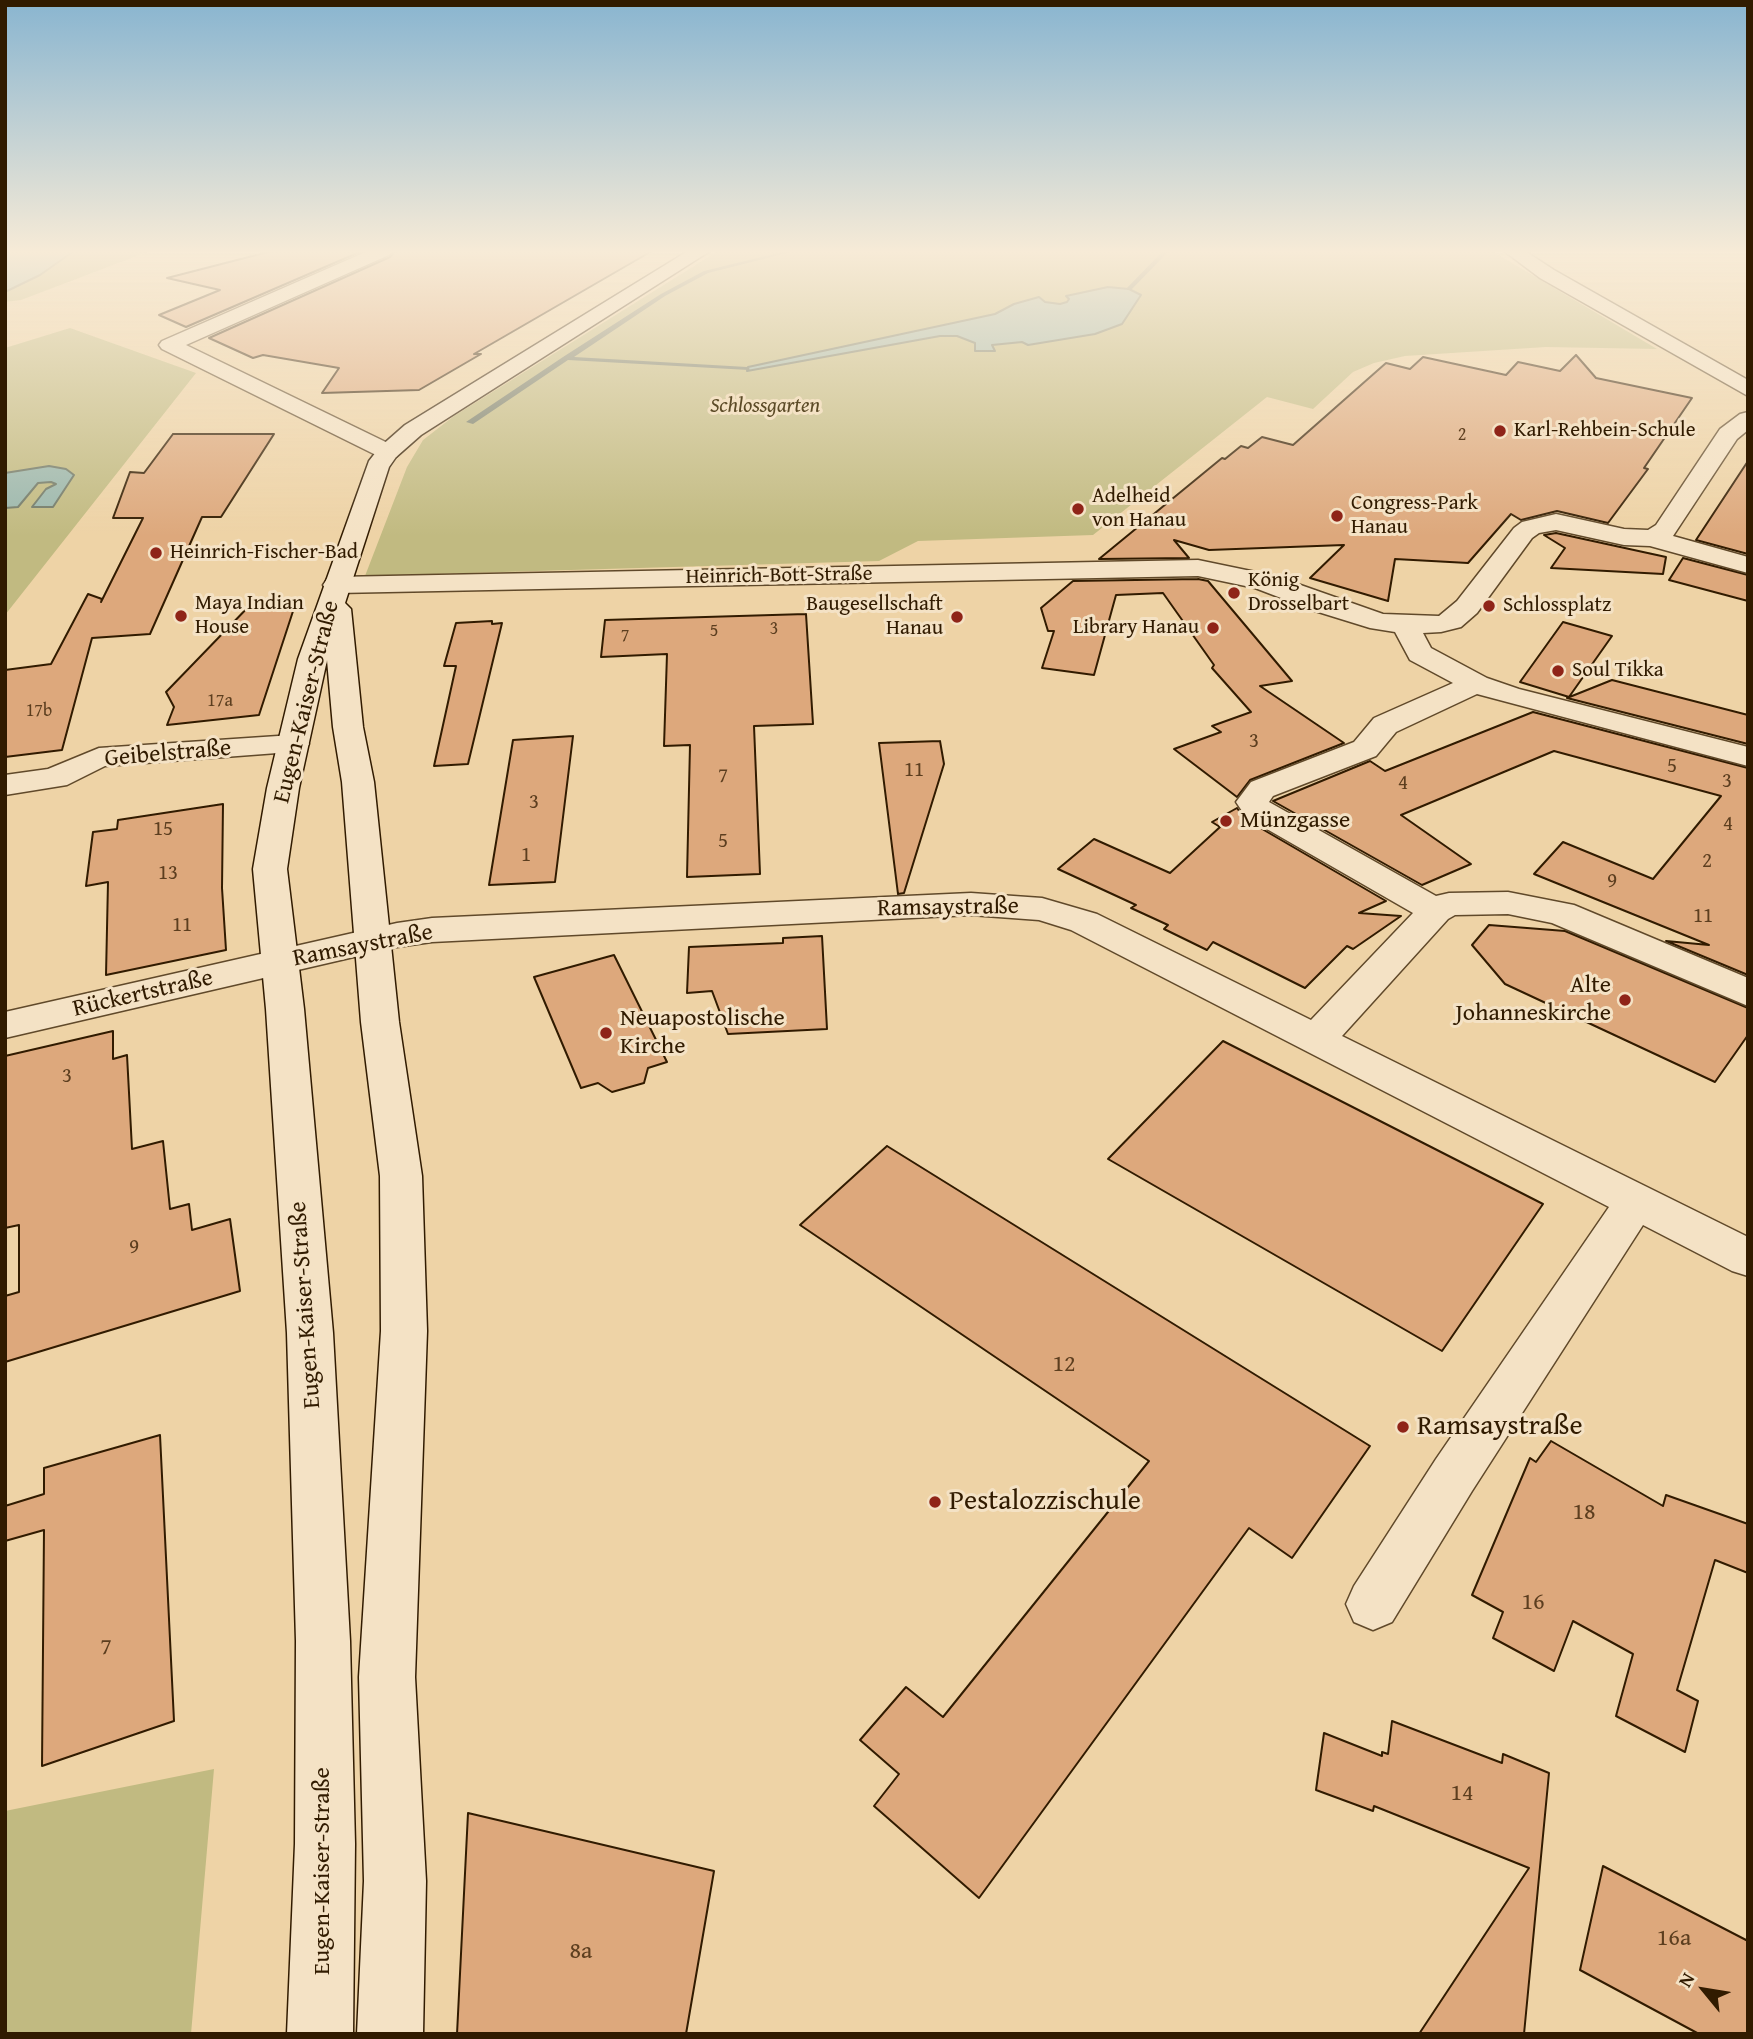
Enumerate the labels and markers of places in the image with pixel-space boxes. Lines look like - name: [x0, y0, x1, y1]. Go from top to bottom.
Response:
- place label: Karl-Rehbein-Schule: [1514, 418, 1696, 444]
- marker: Karl-Rehbein-Schule: [1492, 423, 1508, 439]
- place label: Adelheid von Hanau: [1092, 484, 1186, 534]
- place label: Congress-Park Hanau: [1351, 491, 1478, 541]
- marker: Adelheid von Hanau: [1070, 501, 1086, 517]
- marker: Congress-Park Hanau: [1329, 508, 1345, 524]
- place label: Heinrich-Fischer-Bad: [170, 540, 358, 566]
- marker: Heinrich-Fischer-Bad: [148, 545, 164, 561]
- place label: König Drosselbart: [1248, 568, 1349, 618]
- marker: König Drosselbart: [1226, 585, 1242, 601]
- place label: Maya Indian House: [195, 591, 304, 641]
- place label: Baugesellschaft Hanau: [806, 592, 943, 642]
- place label: Schlossplatz: [1503, 593, 1611, 619]
- marker: Schlossplatz: [1481, 598, 1497, 614]
- marker: Maya Indian House: [173, 608, 189, 624]
- marker: Baugesellschaft Hanau: [949, 609, 965, 625]
- place label: Library Hanau: [1073, 615, 1199, 641]
- marker: Library Hanau: [1205, 620, 1221, 636]
- place label: Soul Tikka: [1572, 658, 1664, 684]
- marker: Soul Tikka: [1550, 663, 1566, 679]
- place label: Münzgasse: [1240, 807, 1350, 835]
- marker: Münzgasse: [1218, 813, 1234, 829]
- place label: Alte Johanneskirche: [1455, 972, 1611, 1028]
- marker: Alte Johanneskirche: [1617, 992, 1633, 1008]
- place label: Neuapostolische Kirche: [620, 1005, 785, 1061]
- marker: Neuapostolische Kirche: [598, 1025, 614, 1041]
- place label: Ramsaystraße: [1417, 1410, 1583, 1444]
- marker: Ramsaystraße: [1395, 1419, 1411, 1435]
- place label: Pestalozzischule: [949, 1485, 1141, 1519]
- marker: Pestalozzischule: [927, 1494, 943, 1510]

